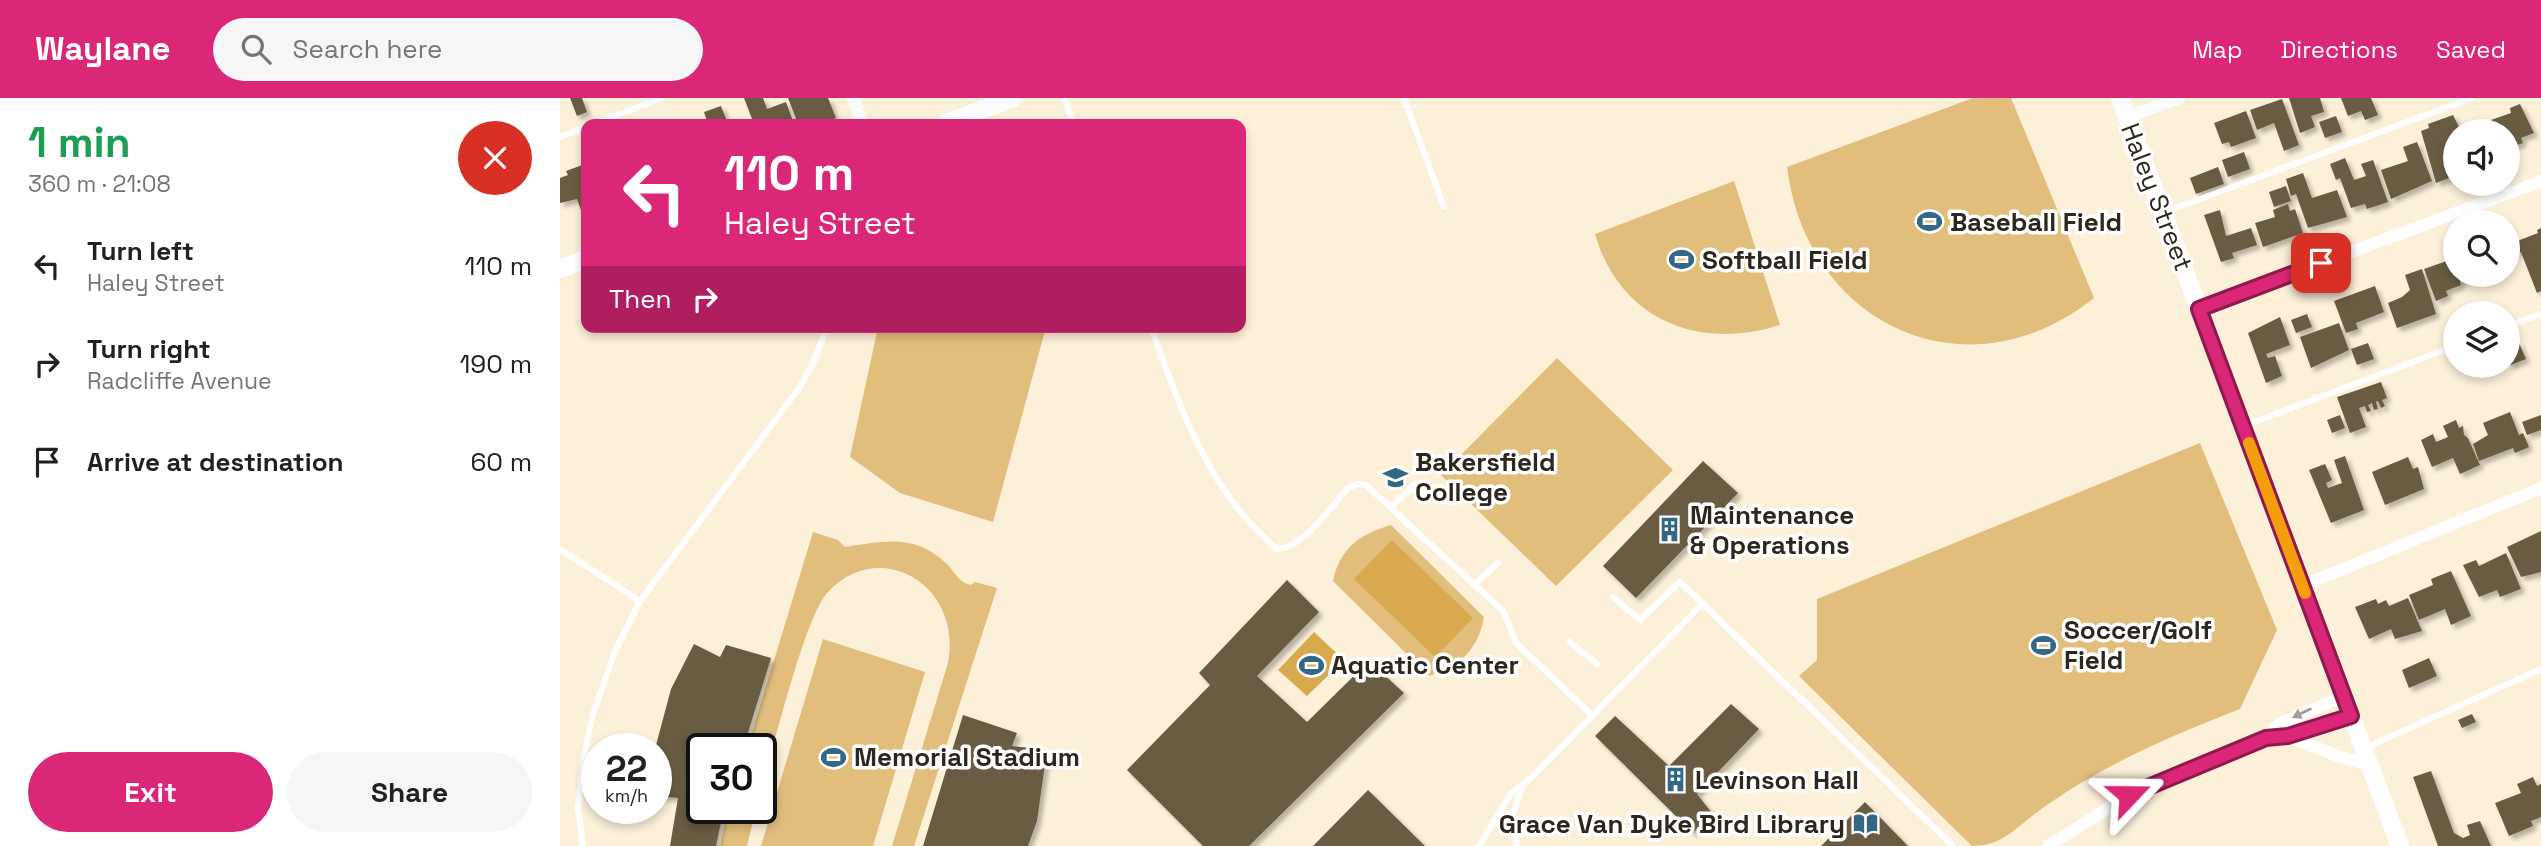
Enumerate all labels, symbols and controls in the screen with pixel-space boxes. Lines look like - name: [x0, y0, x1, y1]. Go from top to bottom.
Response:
- search box: [213, 18, 703, 81]
- text: Waylane: [35, 28, 171, 70]
- icon: search: [237, 30, 275, 68]
- text: Search here: [293, 32, 442, 66]
- text: Map: [2192, 34, 2242, 65]
- text: Directions: [2280, 34, 2398, 65]
- text: Saved: [2436, 34, 2506, 65]
- text: 1 min: [28, 116, 131, 169]
- street label: Haley Street: [2113, 118, 2201, 276]
- map controls: [2443, 119, 2520, 378]
- button: sound: [2443, 119, 2520, 196]
- button: close: [458, 121, 532, 195]
- text: 110 m: [724, 142, 854, 204]
- icon: left: [609, 147, 700, 238]
- text: 360 m · 21:08: [28, 169, 171, 199]
- text: Haley Street: [724, 203, 916, 243]
- place label: Baseball Field: [1950, 205, 2122, 239]
- sports icon: Baseball Field: [1916, 208, 1944, 236]
- button: search: [2443, 210, 2520, 287]
- pin: [2291, 233, 2351, 293]
- text: Turn left: [87, 234, 194, 268]
- place label: Softball Field: [1702, 243, 1868, 277]
- icon: arrive: [2302, 244, 2340, 282]
- sports icon: Softball Field: [1668, 246, 1696, 274]
- icon: left: [28, 247, 66, 285]
- text: 110 m: [465, 249, 532, 283]
- text: Haley Street: [87, 268, 225, 298]
- icon: right: [686, 280, 724, 318]
- text: Then: [609, 282, 672, 316]
- button: layers: [2443, 301, 2520, 378]
- text: Turn right: [87, 332, 211, 366]
- icon: right: [28, 345, 66, 383]
- text: 190 m: [460, 347, 532, 381]
- text: Radcliffe Avenue: [87, 366, 272, 396]
- icon: arrive: [28, 443, 66, 481]
- text: Arrive at destination: [87, 445, 344, 479]
- text: 60 m: [470, 445, 532, 479]
- place label: Bakersfield College: [1415, 445, 1556, 509]
- school or university icon: Bakersfield College: [1381, 463, 1409, 491]
- place label: Maintenance & Operations: [1690, 498, 1854, 562]
- building icon: Maintenance & Operations: [1656, 516, 1684, 544]
- place label: Soccer/Golf Field: [2064, 613, 2212, 677]
- sports icon: Soccer/Golf Field: [2030, 631, 2058, 659]
- place label: Aquatic Center: [1331, 648, 1519, 682]
- sports icon: Aquatic Center: [1297, 651, 1325, 679]
- one-way arrow: [2292, 707, 2312, 718]
- speed limit sign: 30: [686, 733, 777, 824]
- place label: Memorial Stadium: [854, 740, 1080, 774]
- sports icon: Memorial Stadium: [820, 743, 848, 771]
- text: 22: [606, 747, 647, 791]
- button: Exit: [28, 752, 273, 832]
- button: Share: [287, 752, 532, 832]
- position arrow: [2092, 758, 2166, 832]
- place label: Levinson Hall: [1695, 763, 1859, 797]
- building icon: Levinson Hall: [1661, 766, 1689, 794]
- text: km/h: [605, 784, 648, 807]
- place label: Grace Van Dyke Bird Library: [1499, 807, 1845, 841]
- library icon: Grace Van Dyke Bird Library: [1851, 810, 1879, 838]

